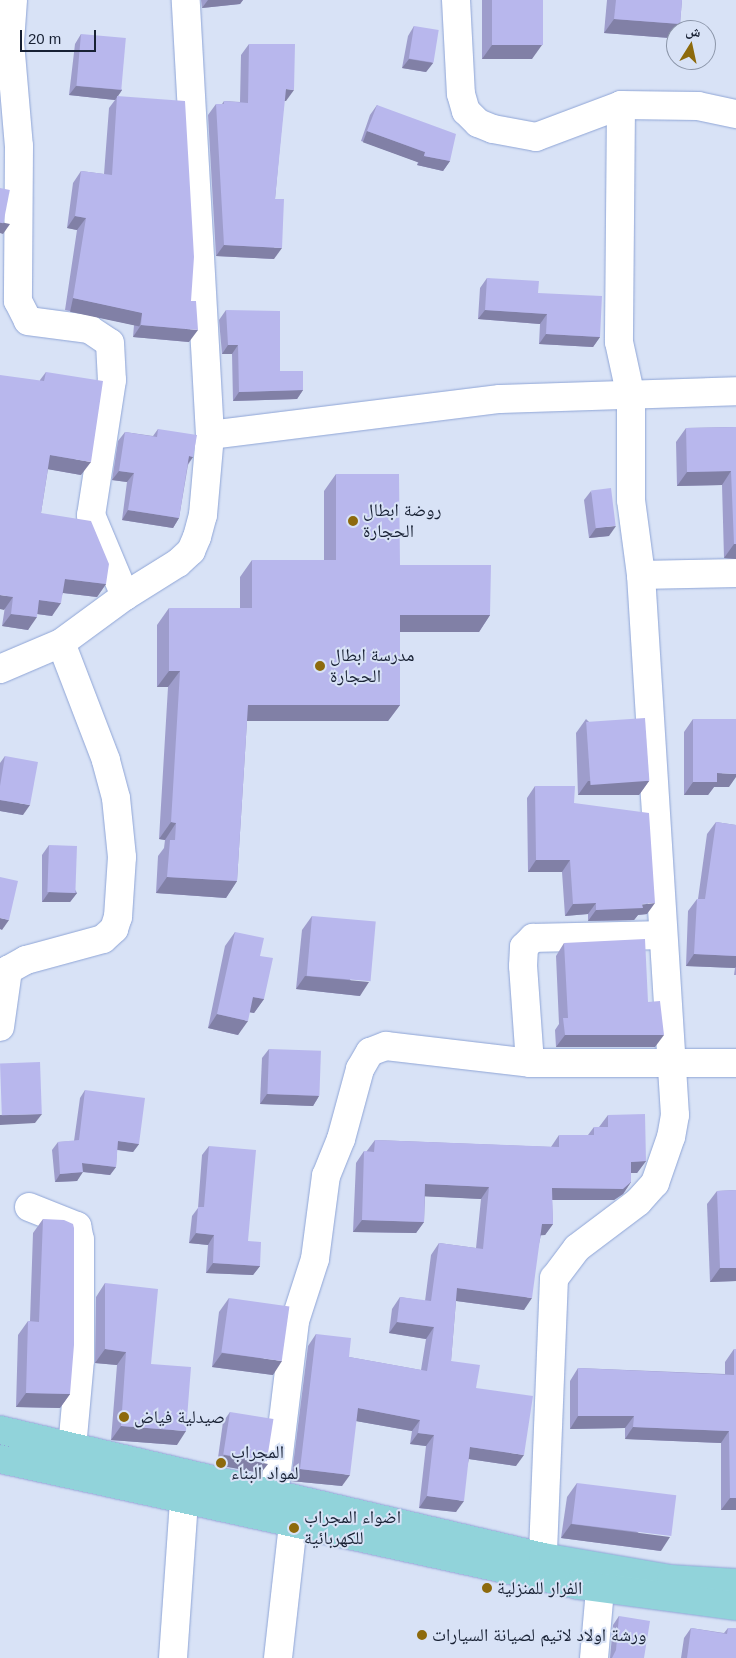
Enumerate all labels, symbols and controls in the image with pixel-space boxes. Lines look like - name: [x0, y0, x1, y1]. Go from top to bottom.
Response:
- scale bar: [22, 20, 99, 52]
- north arrow: [666, 20, 716, 70]
- text: ش: [685, 22, 702, 40]
- text: 20 m: [28, 30, 61, 47]
- place label: روضة ابطال الحجارة: [363, 500, 441, 542]
- marker: روضة ابطال الحجارة: [347, 515, 359, 527]
- place label: مدرسة ابطال الحجارة: [330, 645, 414, 688]
- marker: مدرسة ابطال الحجارة: [314, 660, 326, 672]
- place label: صيدلية فياض: [134, 1406, 225, 1428]
- marker: صيدلية فياض: [118, 1411, 130, 1423]
- place label: المجراب لمواد البناء: [231, 1442, 298, 1485]
- marker: المجراب لمواد البناء: [215, 1457, 227, 1469]
- place label: اضواء المجراب للكهربائية: [304, 1507, 401, 1550]
- marker: اضواء المجراب للكهربائية: [288, 1522, 300, 1534]
- place label: الفرار للمنزلية: [497, 1577, 582, 1599]
- marker: الفرار للمنزلية: [481, 1582, 493, 1594]
- place label: ورشة اوﻻد ﻻتيم لصيانة السيارات: [432, 1624, 646, 1646]
- marker: ورشة اوﻻد ﻻتيم لصيانة السيارات: [416, 1629, 428, 1641]

